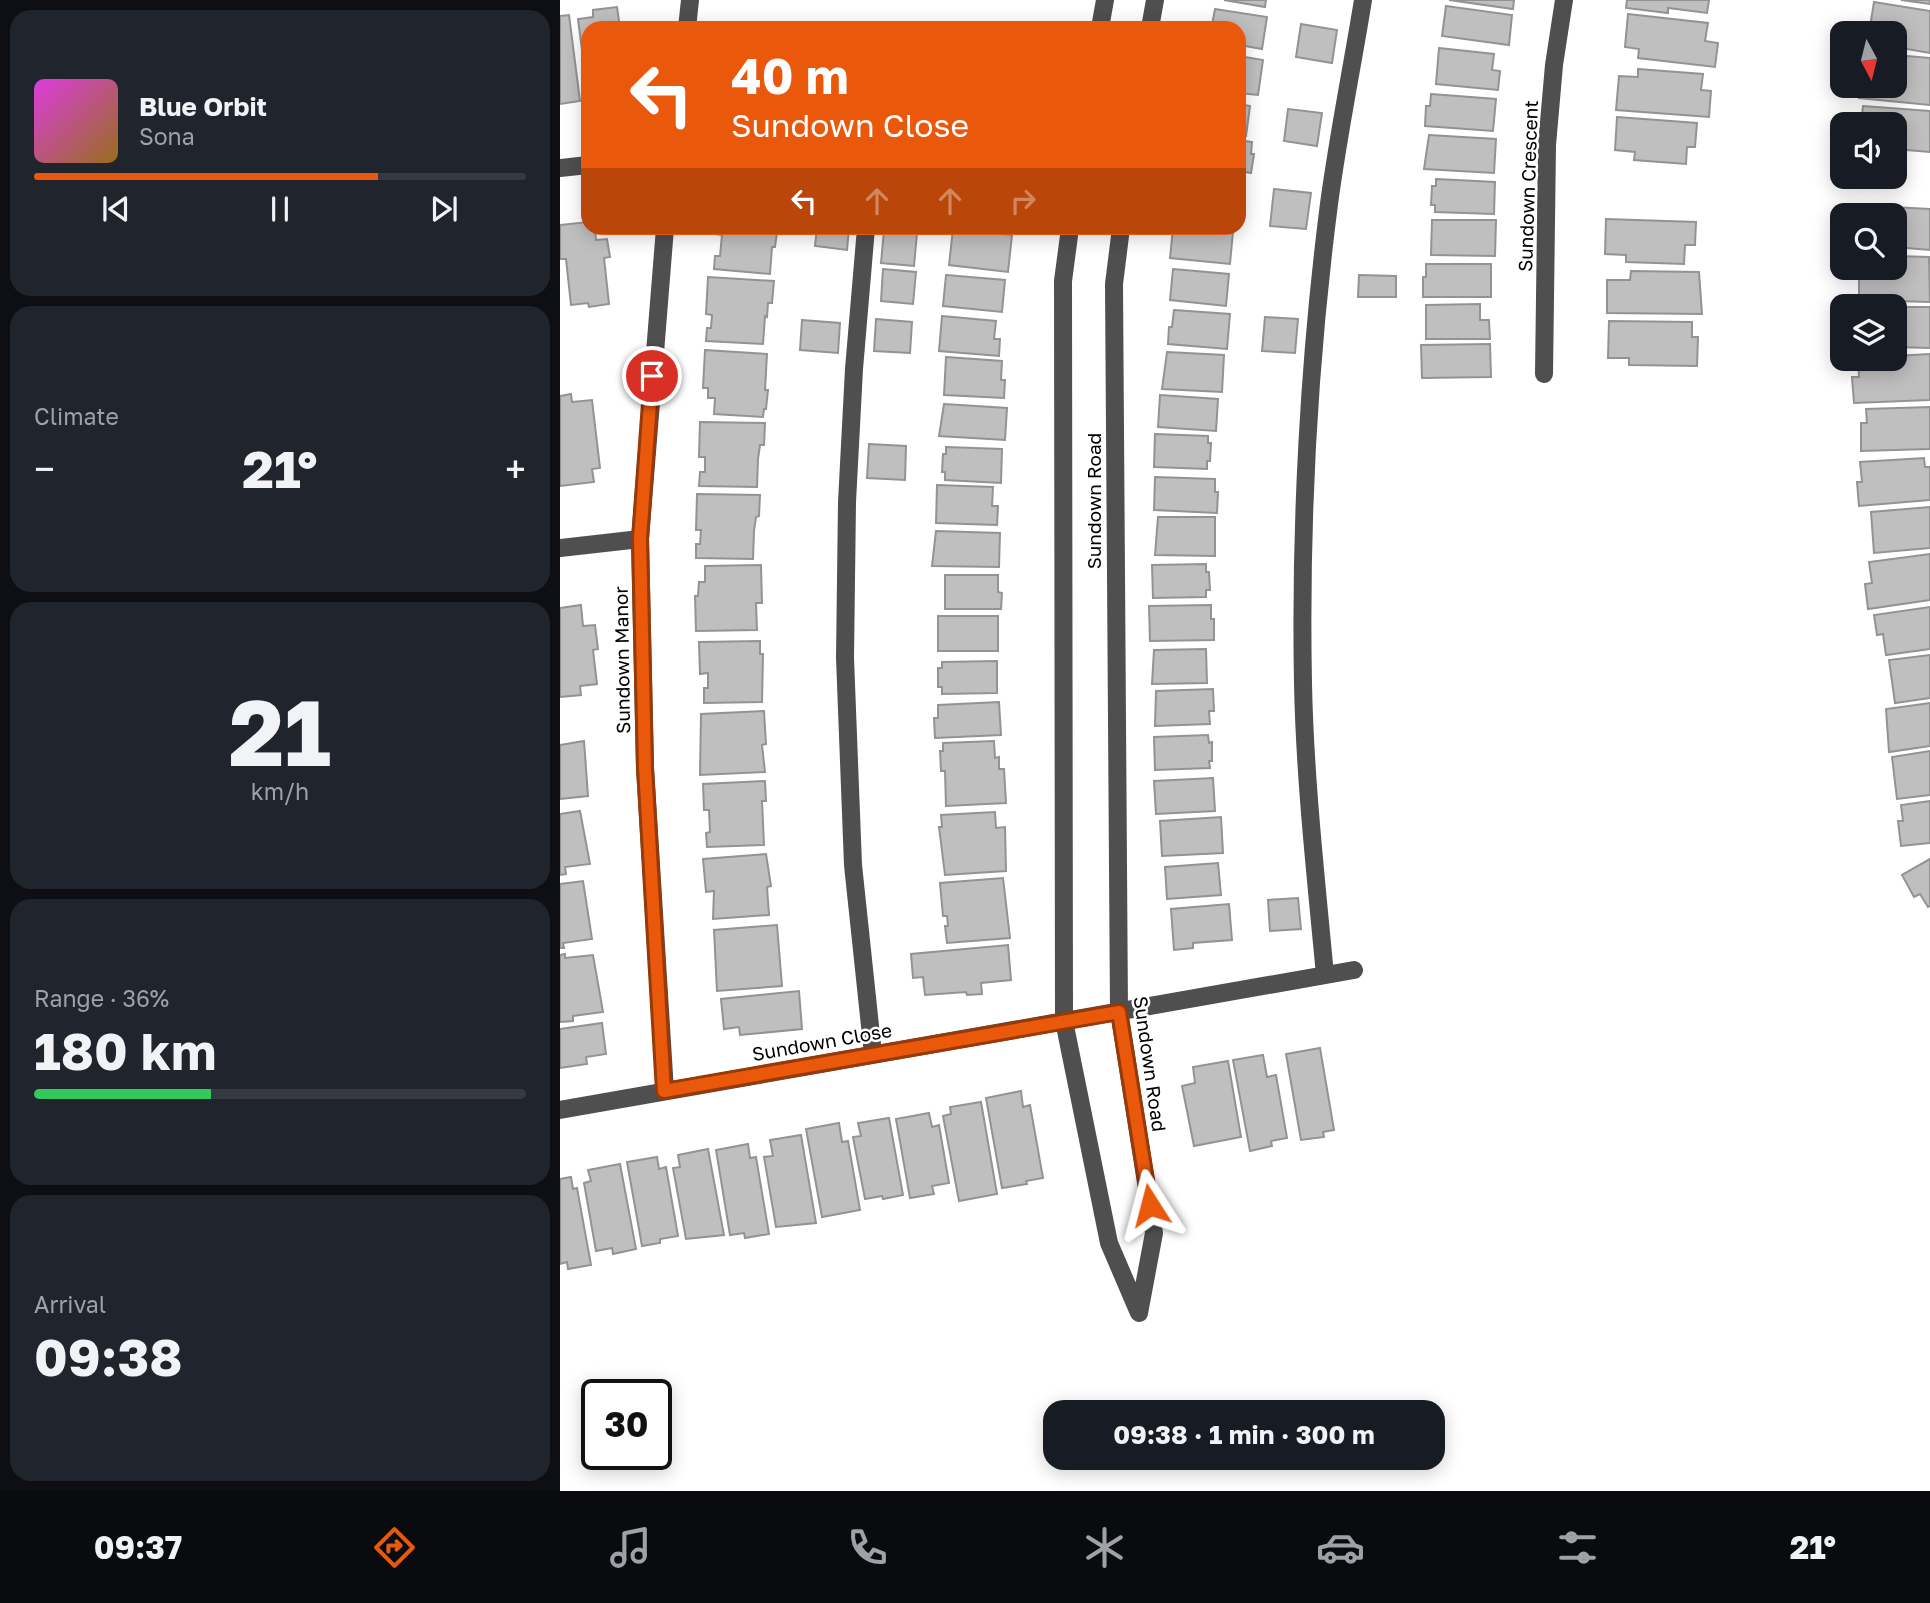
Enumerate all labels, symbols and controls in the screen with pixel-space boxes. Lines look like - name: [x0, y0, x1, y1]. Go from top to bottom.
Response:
- north arrow: [1830, 21, 1908, 98]
- map controls: [1830, 21, 1907, 371]
- text: 40 m: [731, 46, 849, 105]
- icon: left: [616, 49, 707, 140]
- text: Blue Orbit: [139, 91, 267, 122]
- street label: Sundown Crescent: [1513, 100, 1542, 272]
- text: Sundown Close: [731, 106, 969, 144]
- button: sound: [1830, 112, 1907, 189]
- text: Sona: [139, 122, 195, 150]
- icon: left: [785, 182, 823, 220]
- icon: ahead: [858, 182, 896, 220]
- icon: ahead: [931, 182, 969, 220]
- icon: right: [1004, 182, 1042, 220]
- icon: previous: [97, 190, 135, 228]
- icon: pause: [261, 190, 299, 228]
- icon: next: [425, 190, 463, 228]
- button: search: [1830, 203, 1907, 280]
- button: layers: [1830, 294, 1907, 371]
- pin: [622, 346, 682, 406]
- icon: arrive: [633, 357, 671, 395]
- text: Climate: [34, 402, 119, 430]
- street label: Sundown Road: [1082, 433, 1105, 569]
- text: 21°: [242, 437, 318, 499]
- text: −: [34, 446, 55, 491]
- text: +: [505, 446, 526, 491]
- street label: Sundown Manor: [609, 585, 634, 734]
- text: 21: [229, 677, 331, 786]
- text: km/h: [251, 777, 309, 805]
- text: Range · 36%: [34, 984, 169, 1012]
- street label: Sundown Road: [1130, 995, 1171, 1133]
- street label: Sundown Close: [750, 1018, 894, 1065]
- text: 180 km: [34, 1019, 217, 1081]
- position arrow: [1113, 1168, 1187, 1242]
- text: Arrival: [34, 1290, 106, 1318]
- text: 09:38: [34, 1325, 182, 1387]
- speed limit sign: 30: [581, 1379, 672, 1470]
- text: 09:38 · 1 min · 300 m: [1113, 1419, 1375, 1450]
- icon: directions: [370, 1523, 419, 1572]
- icon: music: [606, 1523, 655, 1572]
- icon: phone: [843, 1523, 892, 1572]
- icon: climate: [1080, 1523, 1129, 1572]
- icon: car: [1316, 1523, 1365, 1572]
- icon: filters: [1553, 1523, 1602, 1572]
- text: 09:37: [94, 1528, 182, 1566]
- text: 21°: [1790, 1528, 1836, 1566]

